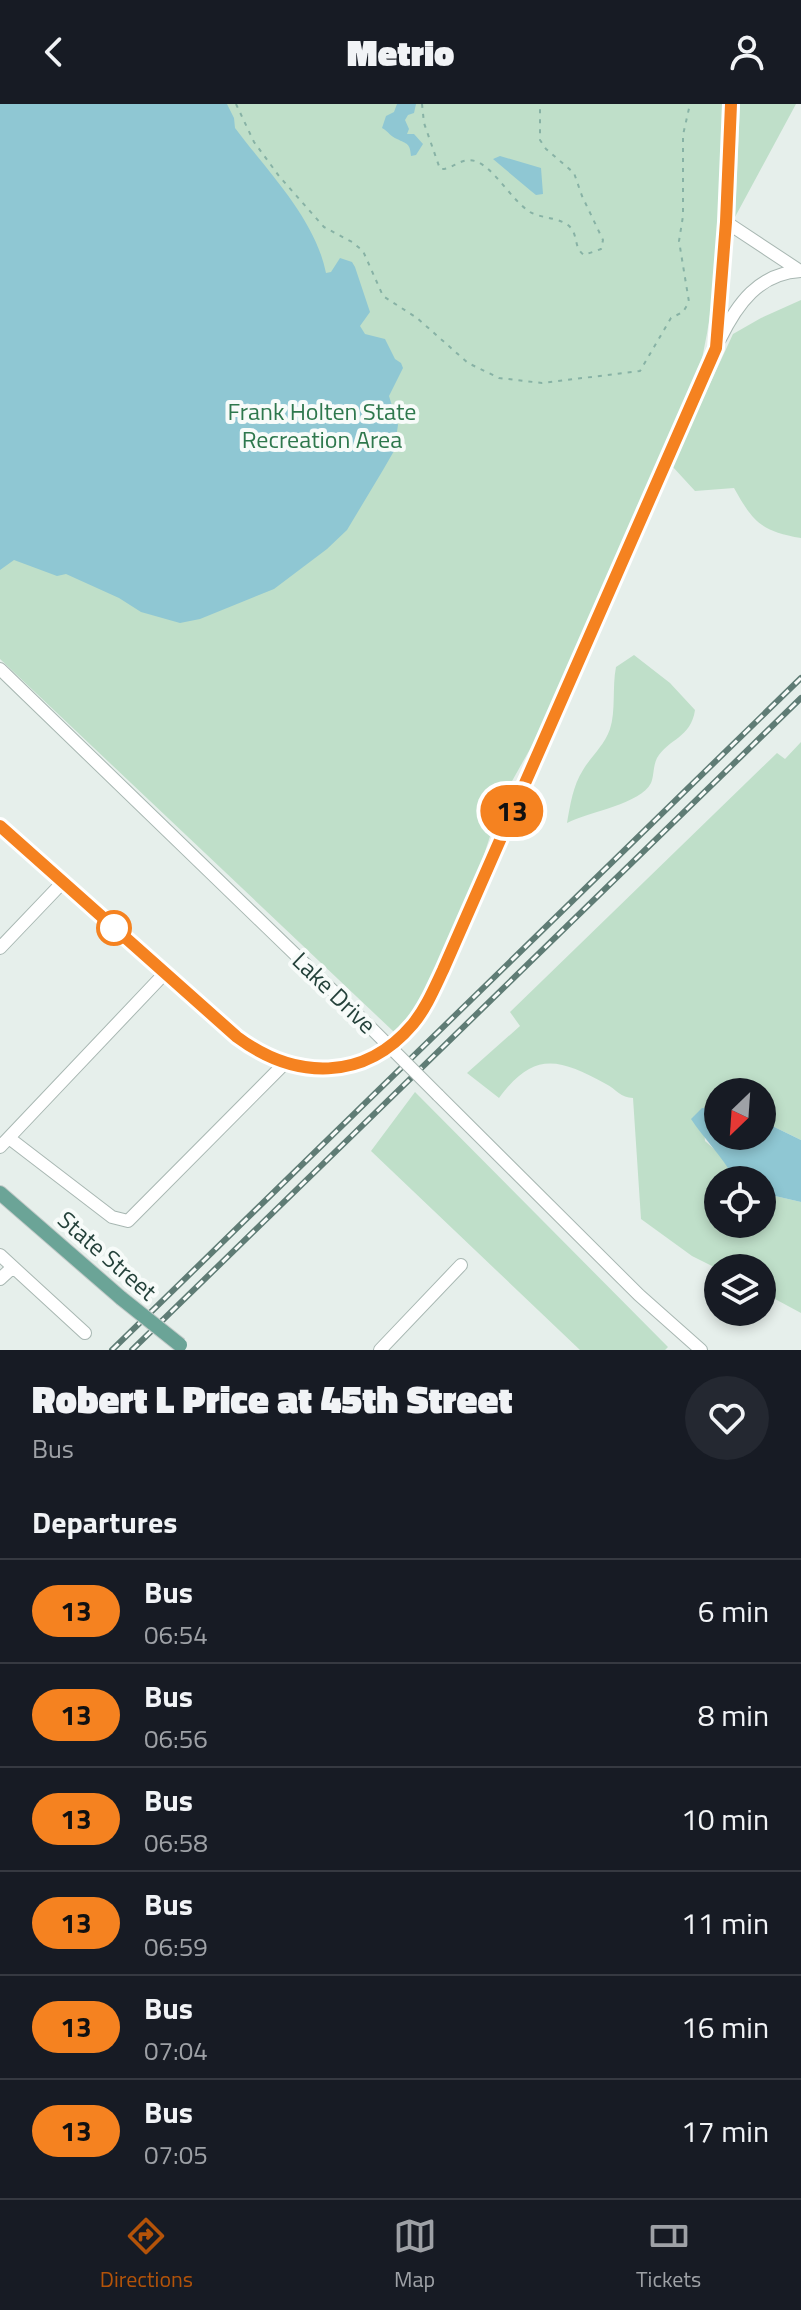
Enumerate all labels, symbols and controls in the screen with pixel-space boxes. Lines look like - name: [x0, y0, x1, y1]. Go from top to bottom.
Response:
- text: Metrio: [347, 25, 454, 80]
- icon: back: [32, 30, 76, 74]
- icon: person: [725, 30, 769, 74]
- park label: Frank Holten State Recreation Area: [228, 393, 416, 457]
- line badge: 13: [476, 785, 548, 837]
- text: 13: [496, 789, 528, 832]
- unlabelled marker: [97, 911, 131, 945]
- street label: Lake Drive: [285, 943, 385, 1042]
- north arrow: [704, 1078, 776, 1150]
- map controls: [704, 1078, 776, 1326]
- button: locate: [704, 1166, 776, 1238]
- street label: State Street: [50, 1202, 166, 1309]
- button: layers: [704, 1254, 776, 1326]
- text: Robert L Price at 45th Street: [32, 1370, 513, 1428]
- button: heart: [685, 1376, 769, 1460]
- text: Bus: [32, 1429, 74, 1468]
- text: Departures: [32, 1499, 177, 1545]
- text: Bus: [144, 1569, 193, 1615]
- text: 6 min: [698, 1588, 769, 1634]
- text: 13: [60, 1589, 92, 1632]
- text: 06:54: [144, 1615, 208, 1654]
- text: Bus: [144, 1673, 193, 1719]
- text: 8 min: [698, 1692, 769, 1738]
- text: 13: [60, 1693, 92, 1736]
- text: 06:56: [144, 1719, 208, 1758]
- text: Bus: [144, 1777, 193, 1823]
- text: 10 min: [681, 1796, 769, 1842]
- text: 13: [60, 1797, 92, 1840]
- text: 06:58: [144, 1823, 208, 1862]
- text: Bus: [144, 1881, 193, 1927]
- text: 11 min: [681, 1900, 769, 1946]
- text: 13: [60, 1901, 92, 1944]
- text: 06:59: [144, 1927, 208, 1966]
- text: Bus: [144, 1985, 193, 2031]
- text: 16 min: [681, 2004, 769, 2050]
- text: 13: [60, 2005, 92, 2048]
- text: 07:04: [144, 2031, 208, 2070]
- text: Bus: [144, 2089, 193, 2135]
- text: 17 min: [681, 2108, 769, 2154]
- text: 13: [60, 2109, 92, 2152]
- text: 07:05: [144, 2135, 208, 2174]
- tab: Directions: [100, 2214, 193, 2296]
- tab: Map: [393, 2214, 437, 2296]
- tab: Tickets: [636, 2214, 701, 2296]

